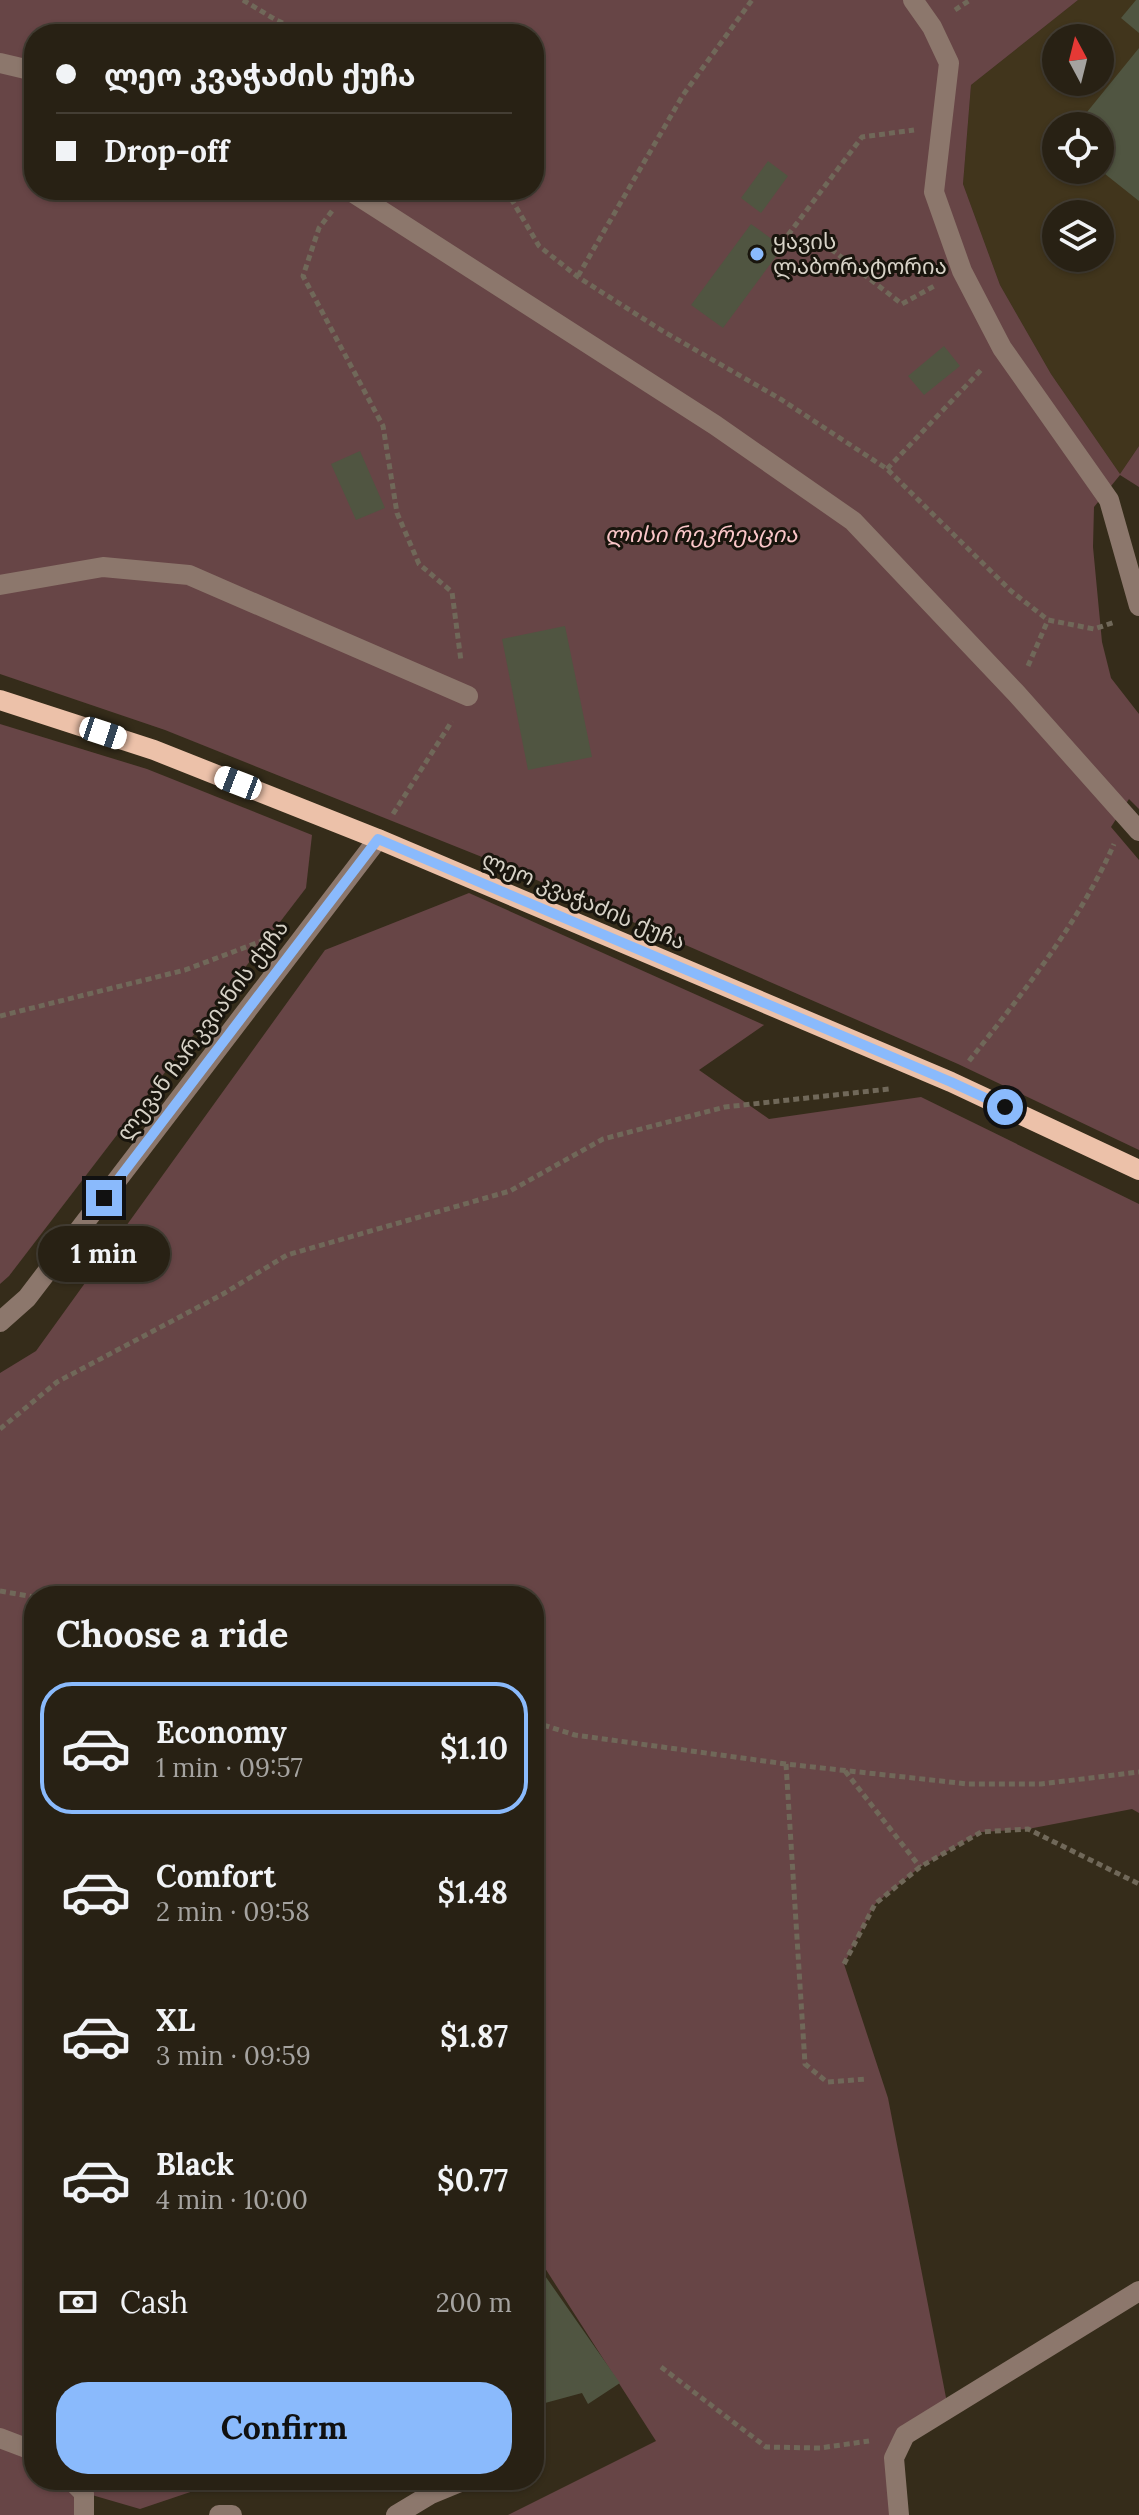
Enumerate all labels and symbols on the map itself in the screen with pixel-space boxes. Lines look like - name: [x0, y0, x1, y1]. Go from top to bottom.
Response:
- north arrow: [1042, 24, 1114, 96]
- place label: ყავის ლაბორატორია: [773, 227, 947, 280]
- marker: ყავის ლაბორატორია: [748, 245, 766, 263]
- park label: ლისი რეკრეაცია: [605, 520, 798, 548]
- car: [76, 714, 130, 752]
- car: [211, 763, 265, 803]
- street label: ლეო კვაჭაძის ქუჩა: [478, 845, 690, 955]
- street label: ლევან ჩარკვიანის ქუჩა: [110, 914, 294, 1146]
- route start: [987, 1089, 1023, 1125]
- route end: [86, 1180, 122, 1216]
- callout: 1 min: [38, 1226, 170, 1282]

